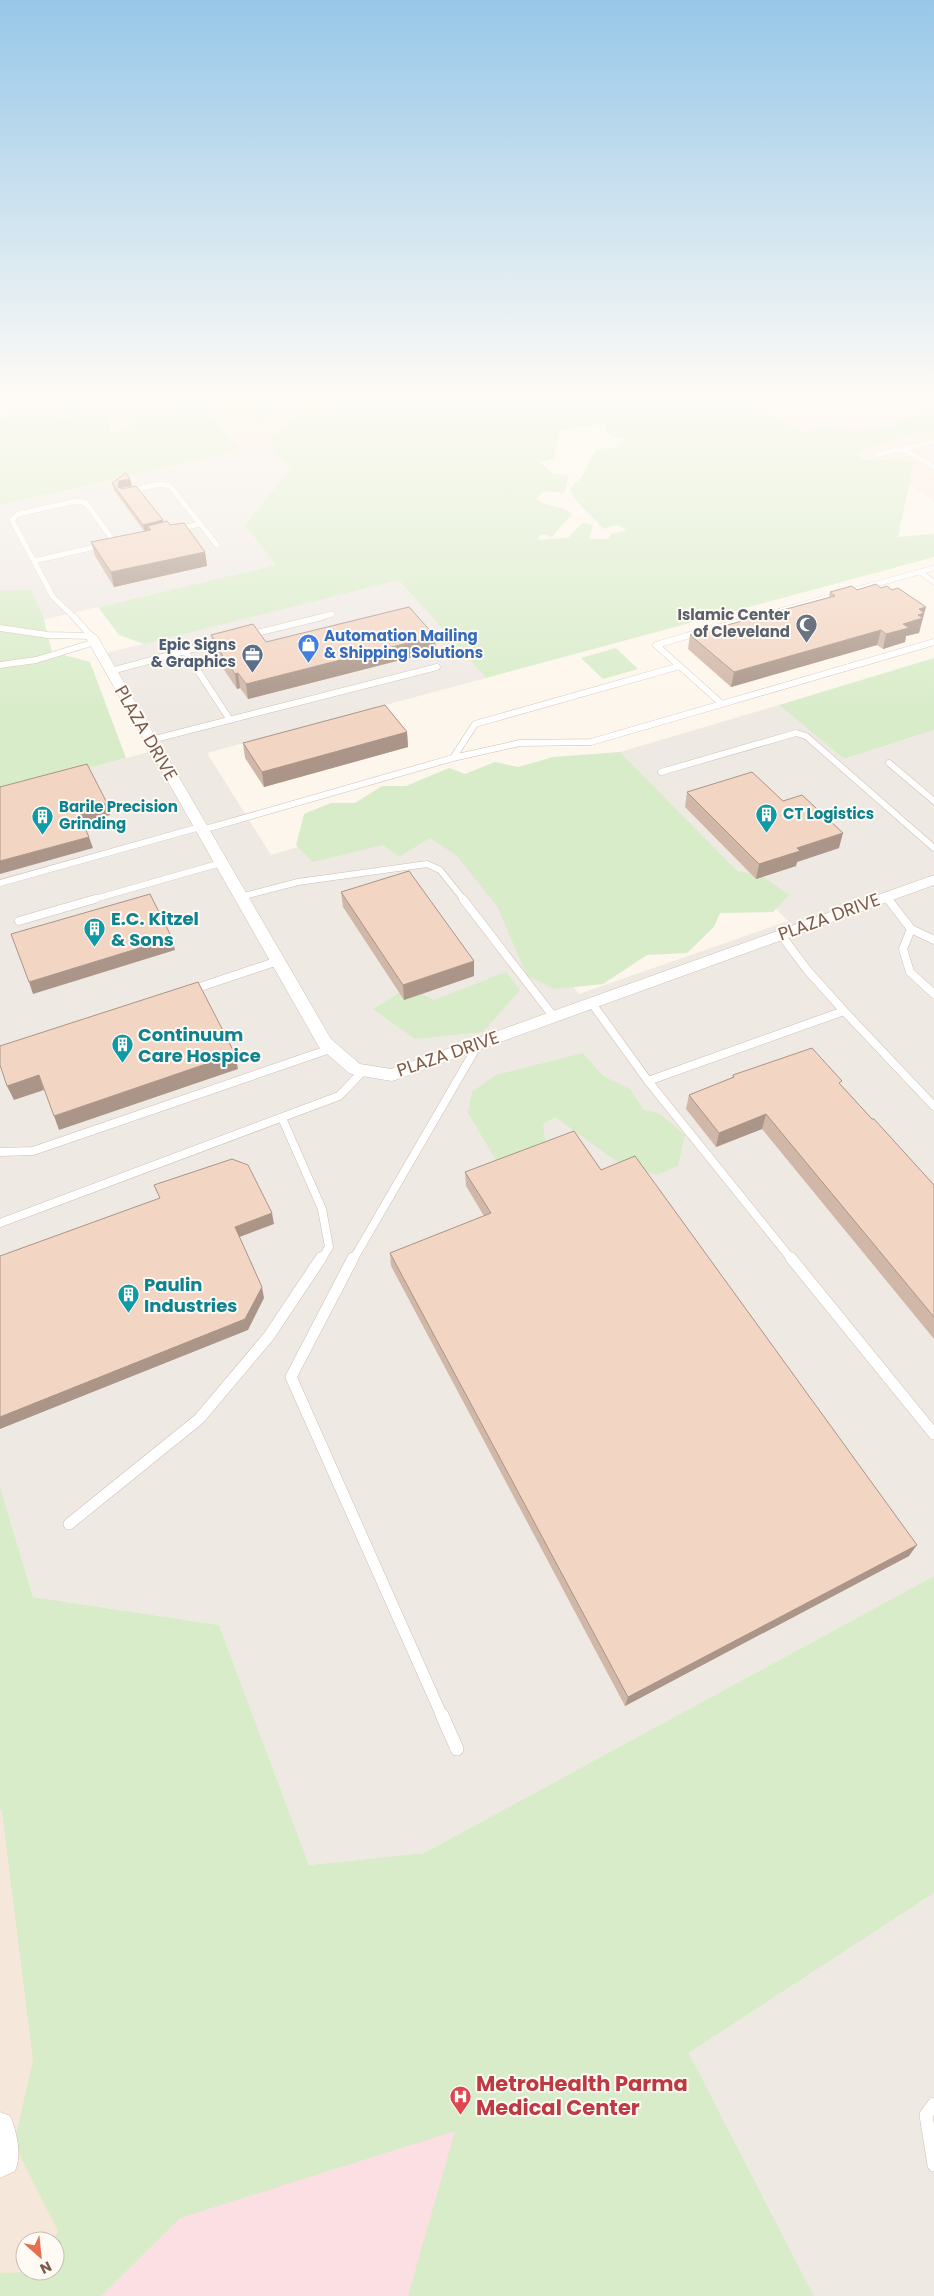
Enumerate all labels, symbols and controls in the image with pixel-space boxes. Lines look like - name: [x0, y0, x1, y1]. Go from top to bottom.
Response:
- place label: Islamic Center of Cleveland: [677, 604, 791, 642]
- mosque icon: Islamic Center of Cleveland: [794, 612, 818, 643]
- place label: Automation Mailing & Shipping Solutions: [324, 625, 483, 663]
- shop icon: Automation Mailing & Shipping Solutions: [296, 633, 320, 664]
- place label: Epic Signs & Graphics: [151, 634, 236, 672]
- office icon: Epic Signs & Graphics: [240, 642, 264, 673]
- street label: PLAZA DRIVE: [109, 680, 184, 785]
- place label: Barile Precision Grinding: [59, 796, 178, 834]
- building icon: CT Logistics: [755, 802, 779, 833]
- place label: CT Logistics: [783, 803, 874, 824]
- building icon: Barile Precision Grinding: [31, 804, 55, 835]
- street label: PLAZA DRIVE: [775, 887, 883, 946]
- place label: E.C. Kitzel & Sons: [111, 906, 199, 952]
- building icon: E.C. Kitzel & Sons: [83, 917, 107, 948]
- place label: Continuum Care Hospice: [138, 1022, 261, 1068]
- street label: PLAZA DRIVE: [393, 1024, 502, 1083]
- building icon: Continuum Care Hospice: [110, 1033, 134, 1064]
- place label: Paulin Industries: [144, 1272, 237, 1318]
- building icon: Paulin Industries: [116, 1283, 140, 1314]
- place label: MetroHealth Parma Medical Center: [476, 2069, 688, 2122]
- hospital icon: MetroHealth Parma Medical Center: [448, 2084, 472, 2115]
- north arrow: [15, 2231, 65, 2281]
- text: N: [37, 2256, 55, 2279]

